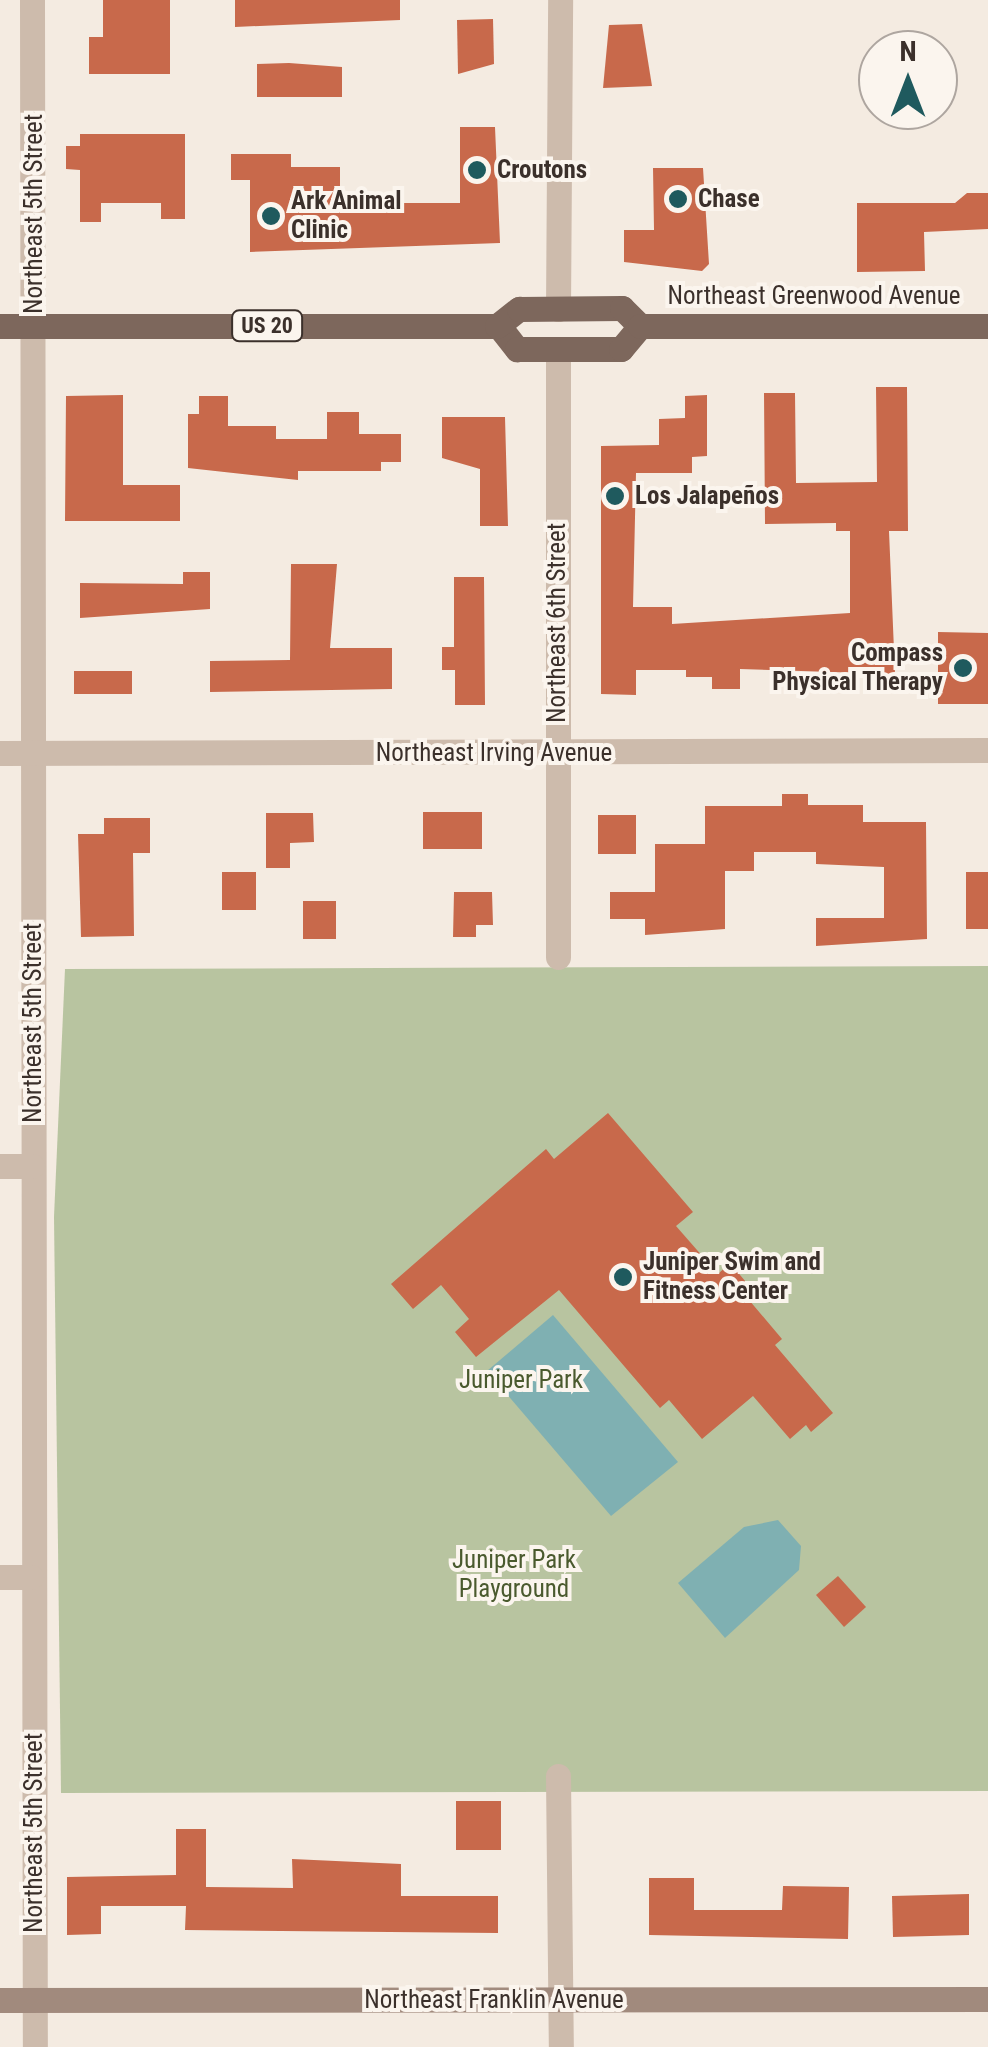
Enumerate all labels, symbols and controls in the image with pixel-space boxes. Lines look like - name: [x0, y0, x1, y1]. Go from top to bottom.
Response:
- north arrow: [858, 30, 958, 130]
- text: N: [899, 35, 917, 68]
- street label: Northeast 5th Street: [19, 114, 49, 314]
- place label: Croutons: [497, 155, 587, 185]
- marker: Croutons: [466, 159, 488, 181]
- place label: Chase: [698, 184, 760, 214]
- place label: Ark Animal Clinic: [291, 187, 401, 246]
- marker: Chase: [667, 188, 689, 210]
- marker: Ark Animal Clinic: [260, 205, 282, 227]
- street label: Northeast Greenwood Avenue: [667, 281, 961, 311]
- road number: US 20: [230, 309, 304, 343]
- place label: Los Jalapeños: [635, 481, 779, 511]
- marker: Los Jalapeños: [604, 485, 626, 507]
- street label: Northeast 6th Street: [542, 523, 572, 723]
- place label: Compass Physical Therapy: [771, 639, 943, 698]
- marker: Compass Physical Therapy: [952, 657, 974, 679]
- street label: Northeast Irving Avenue: [376, 738, 612, 768]
- street label: Northeast 5th Street: [18, 923, 48, 1123]
- place label: Juniper Swim and Fitness Center: [643, 1248, 821, 1307]
- marker: Juniper Swim and Fitness Center: [612, 1266, 634, 1288]
- park label: Juniper Park: [459, 1365, 583, 1395]
- park label: Juniper Park Playground: [452, 1546, 576, 1605]
- street label: Northeast 5th Street: [19, 1733, 49, 1933]
- street label: Northeast Franklin Avenue: [364, 1985, 624, 2015]

